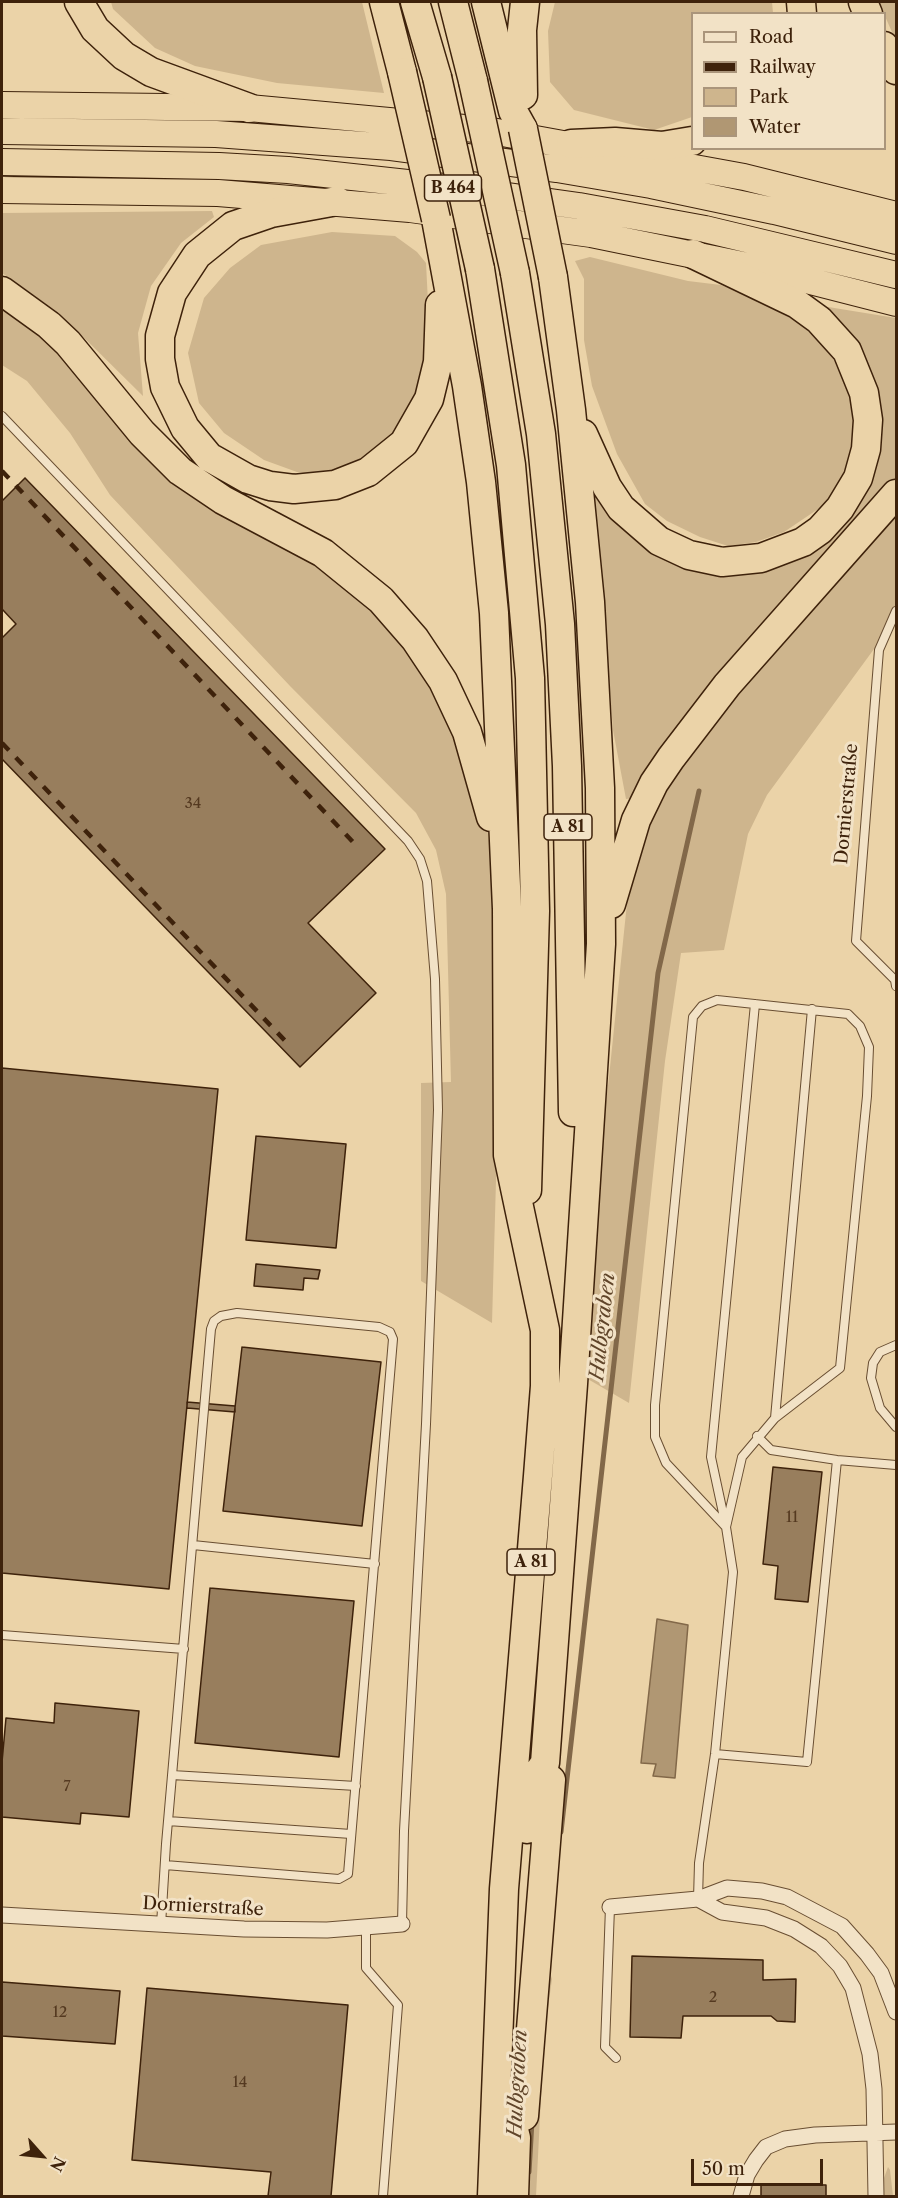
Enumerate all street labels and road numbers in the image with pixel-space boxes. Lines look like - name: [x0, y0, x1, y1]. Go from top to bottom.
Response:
- road number: B 464: [424, 175, 482, 201]
- street label: Dornierstraße: [831, 743, 863, 865]
- road number: A 81: [544, 814, 592, 840]
- road number: A 81: [507, 1549, 555, 1575]
- street label: Dornierstraße: [142, 1893, 264, 1921]

